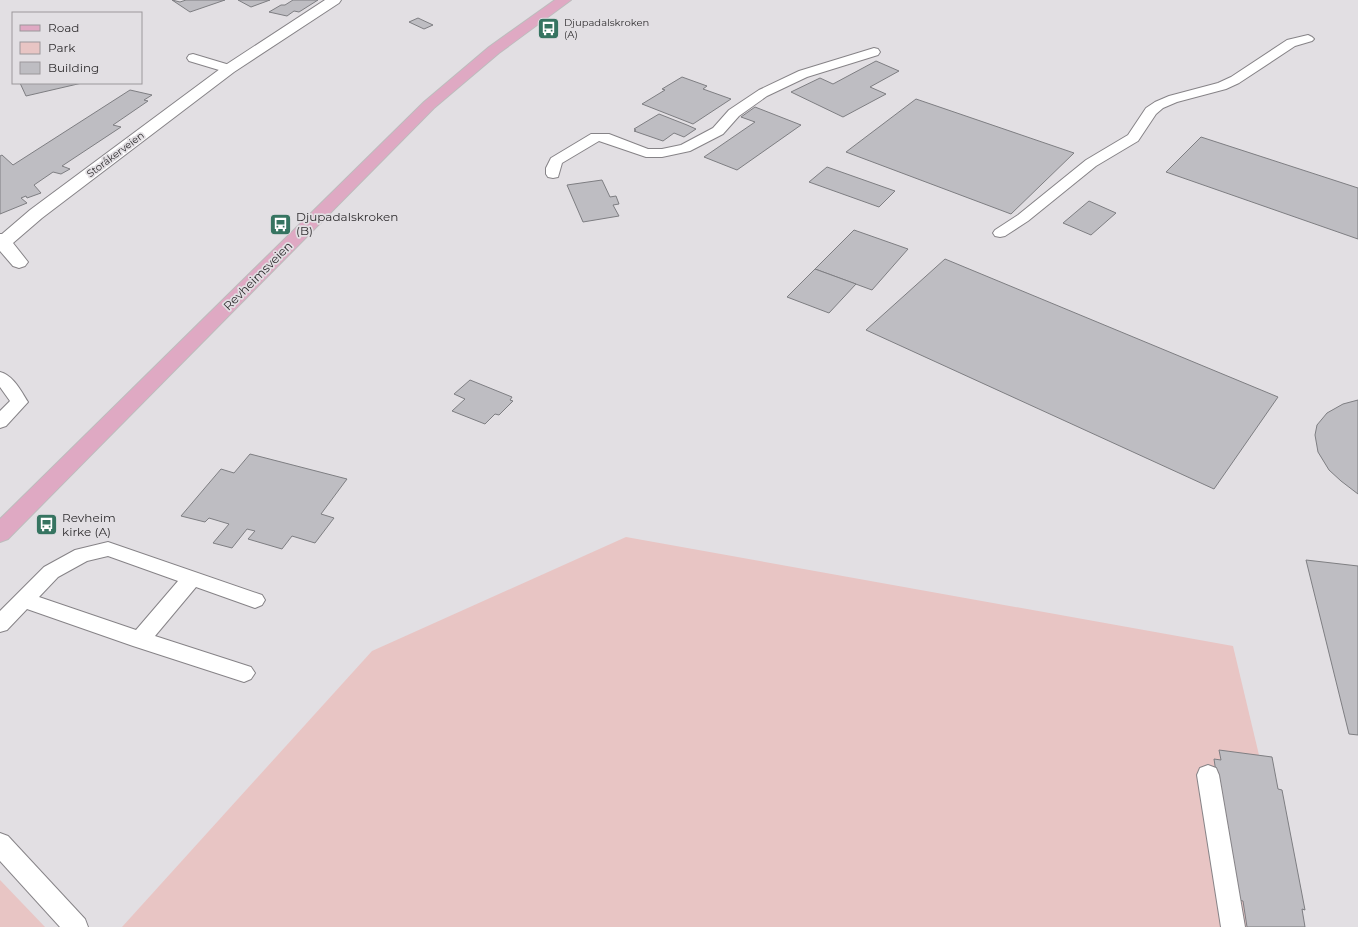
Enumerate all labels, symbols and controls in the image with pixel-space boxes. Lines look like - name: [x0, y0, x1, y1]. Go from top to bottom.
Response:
- legend: [12, 12, 142, 84]
- bus stop icon: Djupadalskroken (A): [535, 15, 561, 41]
- place label: Djupadalskroken (A): [564, 16, 649, 41]
- text: Road: [48, 20, 79, 35]
- text: Park: [48, 40, 76, 55]
- text: Building: [48, 60, 99, 75]
- street label: Storåkerveien: [84, 129, 147, 180]
- place label: Djupadalskroken (B): [296, 209, 398, 238]
- bus stop icon: Djupadalskroken (B): [268, 211, 294, 237]
- street label: Revheimsveien: [220, 238, 295, 313]
- place label: Revheim kirke (A): [62, 510, 116, 539]
- bus stop icon: Revheim kirke (A): [34, 512, 60, 538]

